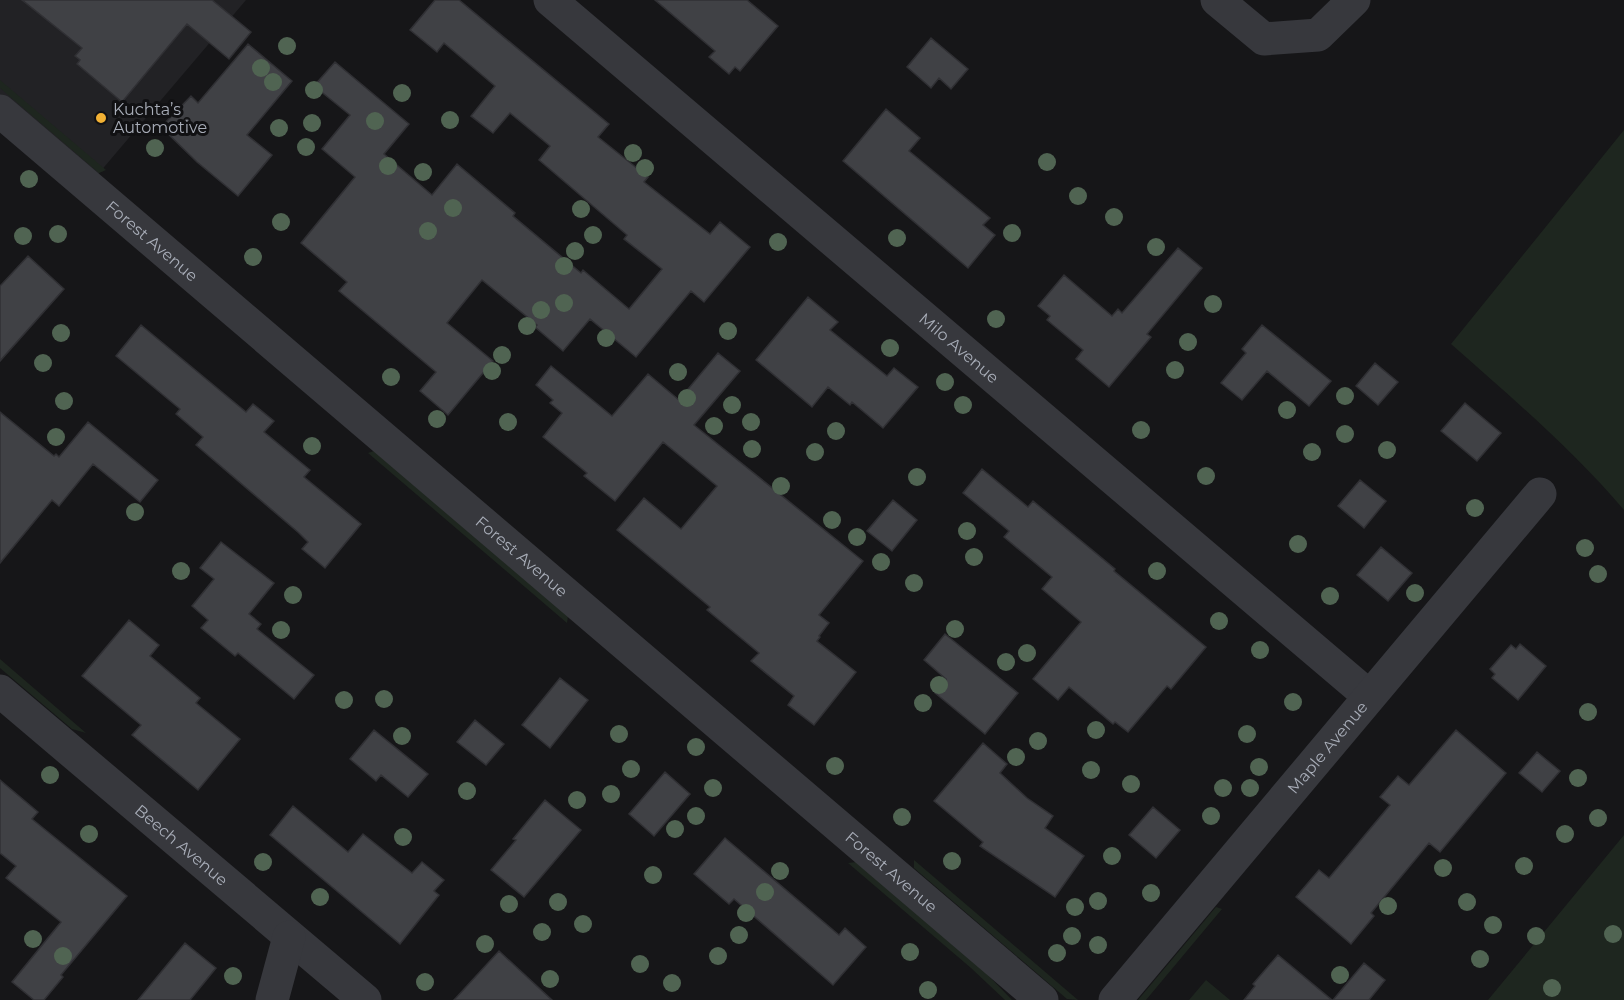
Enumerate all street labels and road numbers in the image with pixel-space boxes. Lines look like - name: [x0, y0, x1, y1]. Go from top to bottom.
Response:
- street label: Forest Avenue: [102, 197, 202, 286]
- street label: Milo Avenue: [915, 309, 1003, 387]
- street label: Forest Avenue: [472, 512, 571, 601]
- street label: Maple Avenue: [1284, 698, 1372, 797]
- street label: Beech Avenue: [131, 801, 232, 890]
- street label: Forest Avenue: [841, 828, 941, 917]

